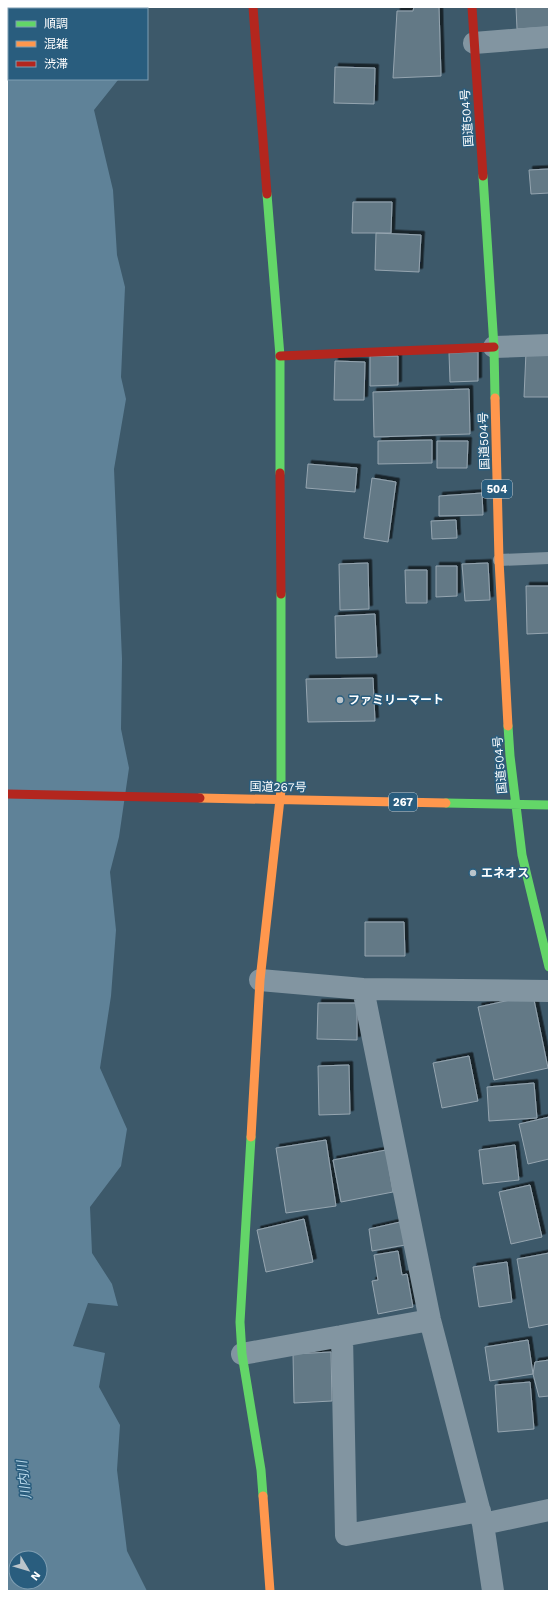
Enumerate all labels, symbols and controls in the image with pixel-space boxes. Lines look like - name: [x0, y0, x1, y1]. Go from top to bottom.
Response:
- legend: [8, 8, 148, 80]
- text: 順調: [44, 17, 68, 31]
- text: 混雑: [44, 37, 68, 51]
- text: 渋滞: [44, 57, 68, 71]
- street label: 国道504号: [458, 89, 476, 147]
- street label: 国道504号: [476, 412, 492, 470]
- road number: 504: [482, 480, 512, 498]
- place label: ファミリーマート: [348, 693, 444, 707]
- marker: ファミリーマート: [335, 695, 345, 705]
- street label: 国道504号: [491, 736, 509, 794]
- street label: 国道267号: [249, 780, 307, 794]
- road number: 267: [389, 793, 417, 811]
- place label: エネオス: [481, 866, 529, 880]
- marker: エネオス: [468, 868, 478, 878]
- water label: 川内川: [14, 1458, 34, 1500]
- north arrow: [8, 1550, 48, 1590]
- text: N: [28, 1569, 43, 1583]

